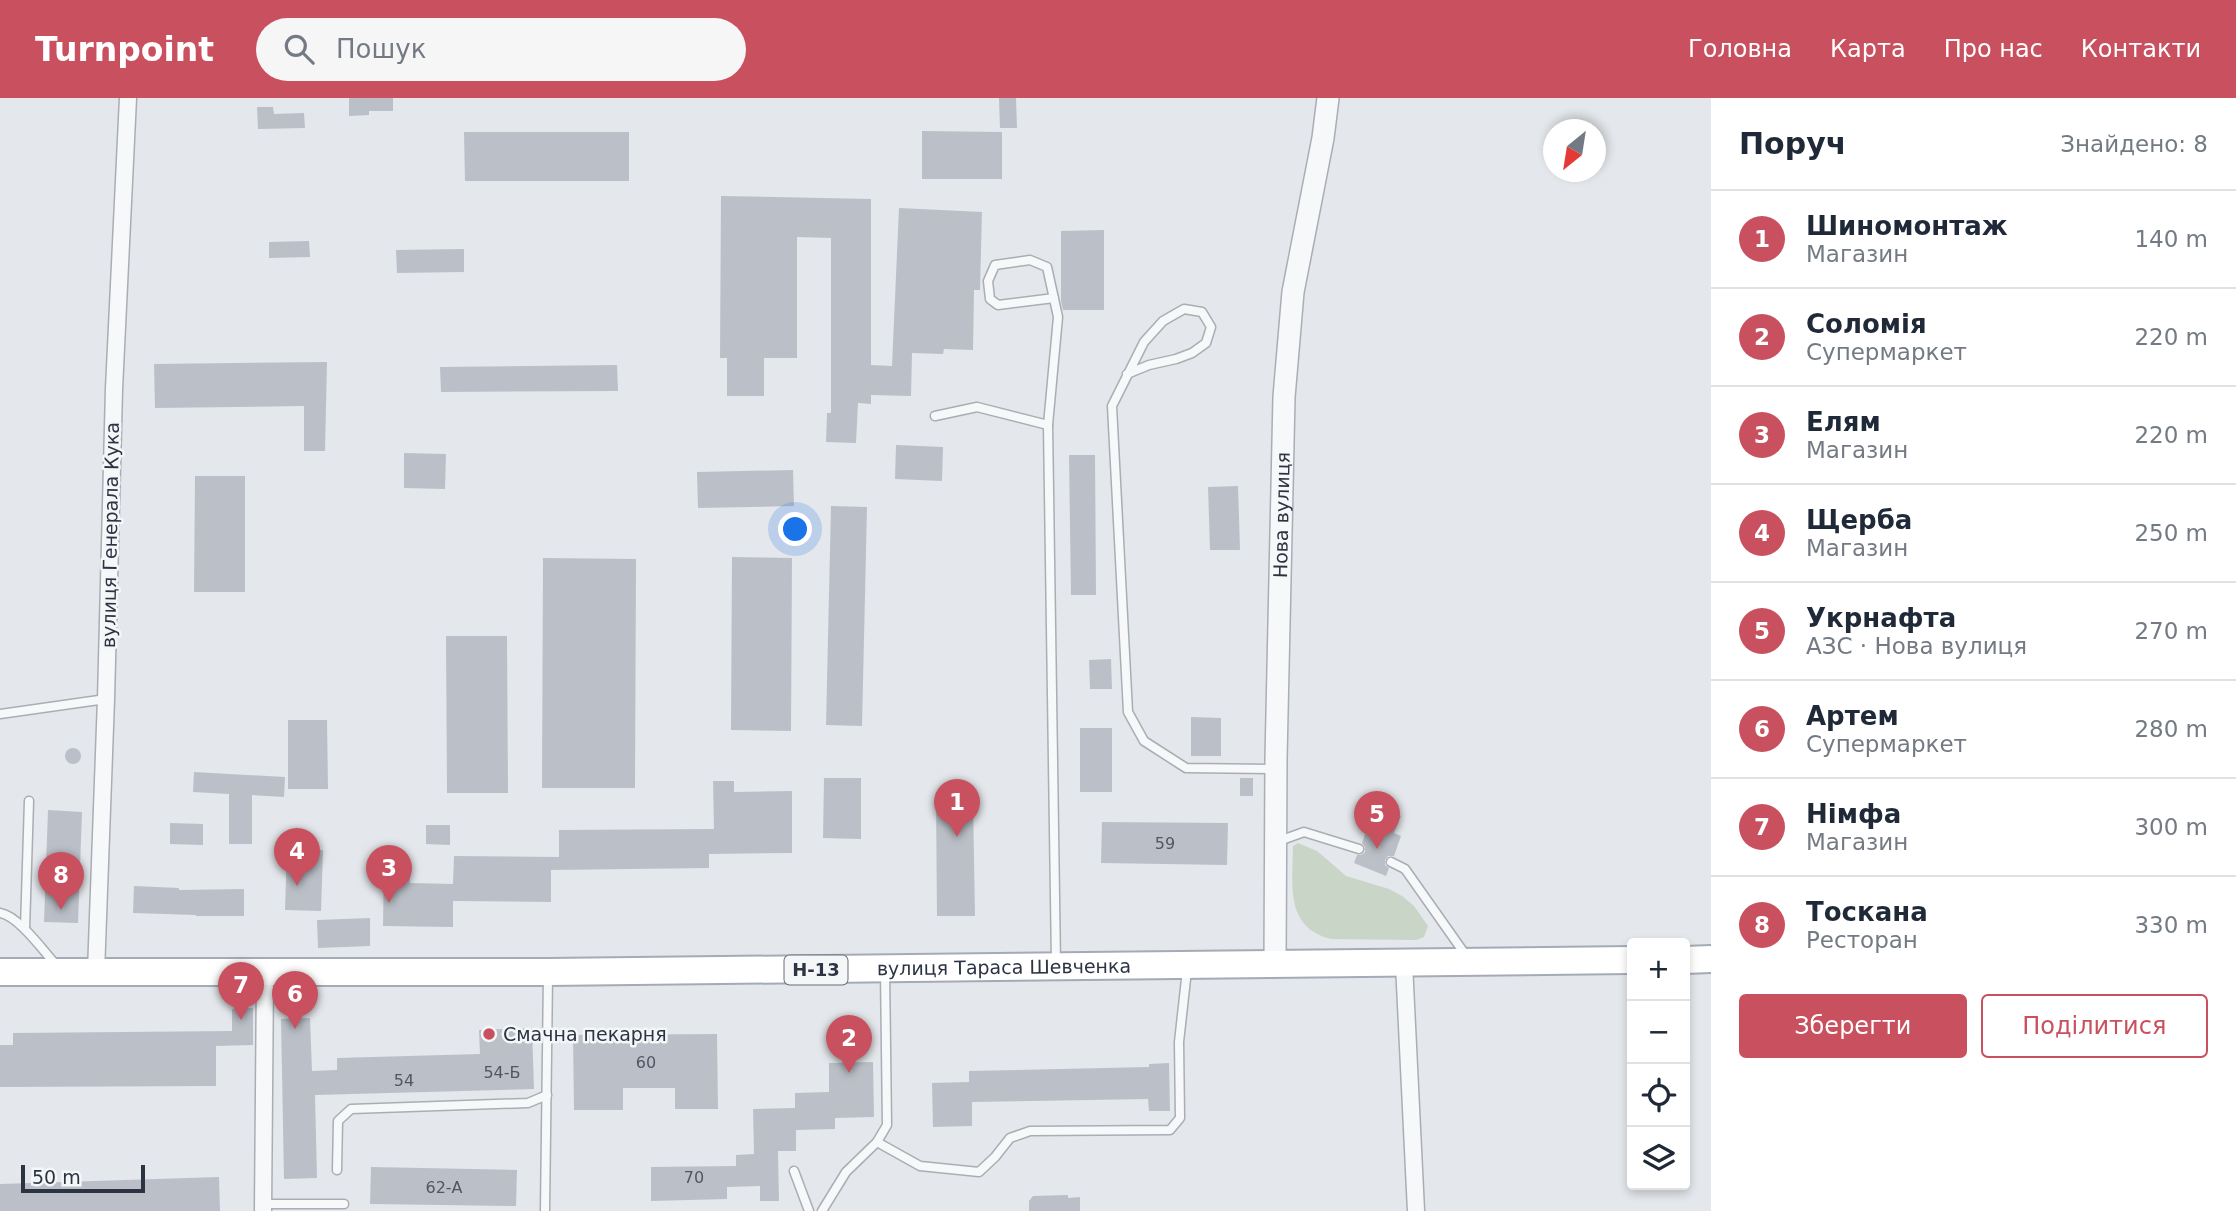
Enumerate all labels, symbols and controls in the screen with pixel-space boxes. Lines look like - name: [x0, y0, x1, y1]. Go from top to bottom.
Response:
- search box: [256, 18, 746, 81]
- text: Turnpoint: [35, 30, 214, 69]
- icon: search: [280, 30, 318, 68]
- text: Пошук: [336, 34, 426, 64]
- text: Головна: [1688, 35, 1792, 63]
- text: Карта: [1830, 35, 1906, 63]
- text: Про нас: [1944, 35, 2043, 63]
- text: Контакти: [2081, 35, 2201, 63]
- north arrow: [1543, 119, 1606, 182]
- text: Поруч: [1739, 126, 1846, 161]
- text: Знайдено: 8: [2060, 131, 2208, 157]
- text: Шиномонтаж: [1806, 211, 2008, 241]
- text: 1: [1754, 226, 1770, 252]
- text: 140 m: [2134, 226, 2208, 252]
- text: Магазин: [1806, 241, 1908, 267]
- text: Соломiя: [1806, 309, 1927, 339]
- text: 2: [1754, 324, 1770, 350]
- text: 220 m: [2134, 324, 2208, 350]
- text: Супермаркет: [1806, 339, 1967, 365]
- text: Елям: [1806, 407, 1881, 437]
- street label: вулиця Генерала Кука: [97, 422, 123, 648]
- text: 3: [1754, 422, 1770, 448]
- text: 220 m: [2134, 422, 2208, 448]
- text: Магазин: [1806, 437, 1908, 463]
- street label: Нова вулиця: [1269, 452, 1294, 578]
- text: Щерба: [1806, 505, 1912, 535]
- your location: [778, 512, 812, 546]
- text: 4: [1754, 520, 1770, 546]
- text: 250 m: [2134, 520, 2208, 546]
- text: Магазин: [1806, 535, 1908, 561]
- text: Укрнафта: [1806, 603, 1956, 633]
- text: 5: [1754, 618, 1770, 644]
- text: 270 m: [2134, 618, 2208, 644]
- text: АЗС · Нова вулиця: [1806, 633, 2027, 659]
- text: Артем: [1806, 701, 1899, 731]
- text: 6: [1754, 716, 1770, 742]
- text: 280 m: [2134, 716, 2208, 742]
- text: Супермаркет: [1806, 731, 1967, 757]
- pin: 1: [934, 779, 980, 837]
- pin: 5: [1354, 791, 1400, 849]
- text: Німфа: [1806, 799, 1901, 829]
- text: 7: [1754, 814, 1770, 840]
- text: 300 m: [2134, 814, 2208, 840]
- pin: 4: [274, 828, 320, 886]
- text: Магазин: [1806, 829, 1908, 855]
- house number: 59: [1155, 834, 1175, 853]
- pin: 3: [366, 845, 412, 903]
- pin: 8: [38, 852, 84, 910]
- text: Тоскана: [1806, 897, 1928, 927]
- text: 8: [1754, 912, 1770, 938]
- text: 330 m: [2134, 912, 2208, 938]
- text: Ресторан: [1806, 927, 1918, 953]
- map controls: [1627, 938, 1690, 1190]
- button: +: [1627, 938, 1690, 1001]
- street label: вулиця Тараса Шевченка: [877, 955, 1131, 979]
- road number: Н-13: [784, 956, 848, 984]
- pin: 7: [218, 962, 264, 1020]
- pin: 6: [272, 971, 318, 1029]
- button: Зберегти: [1739, 994, 1967, 1058]
- button: Поділитися: [1981, 994, 2208, 1058]
- button: −: [1627, 1001, 1690, 1064]
- pin: 2: [826, 1015, 872, 1073]
- place label: Смачна пекарня: [503, 1023, 667, 1045]
- marker: Смачна пекарня: [481, 1026, 497, 1042]
- house number: 60: [636, 1053, 656, 1072]
- house number: 54-Б: [483, 1063, 521, 1082]
- button: locate: [1627, 1064, 1690, 1127]
- house number: 54: [394, 1071, 414, 1090]
- button: layers: [1627, 1127, 1690, 1190]
- scale bar: [21, 1162, 145, 1194]
- text: 50 m: [32, 1166, 81, 1188]
- house number: 70: [684, 1168, 704, 1187]
- house number: 62-А: [425, 1178, 463, 1197]

